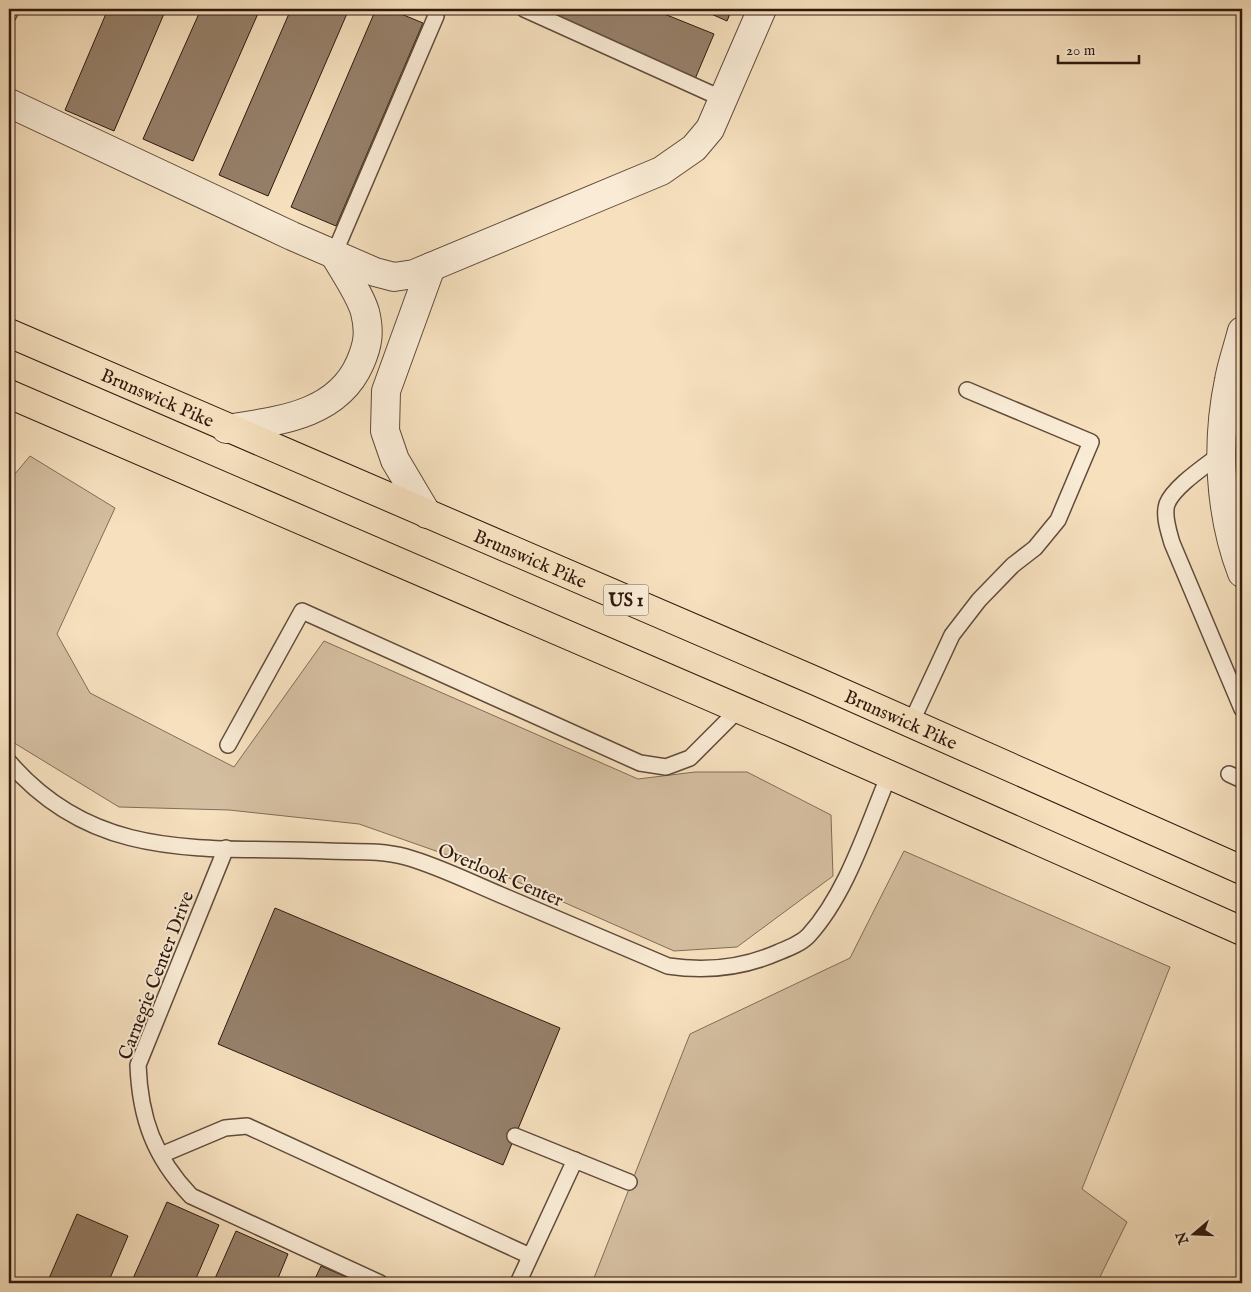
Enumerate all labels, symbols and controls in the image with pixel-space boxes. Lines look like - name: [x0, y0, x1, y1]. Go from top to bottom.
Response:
- scale bar: [1058, 32, 1140, 64]
- text: 20 m: [1066, 41, 1096, 60]
- street label: Brunswick Pike: [97, 364, 218, 434]
- street label: Brunswick Pike: [469, 525, 590, 595]
- road number: US 1: [604, 584, 648, 616]
- street label: Brunswick Pike: [840, 685, 961, 756]
- street label: Overlook Center: [434, 839, 567, 913]
- street label: Carnegie Center Drive: [114, 888, 200, 1063]
- north arrow: [1168, 1210, 1218, 1260]
- text: N: [1172, 1229, 1193, 1248]

